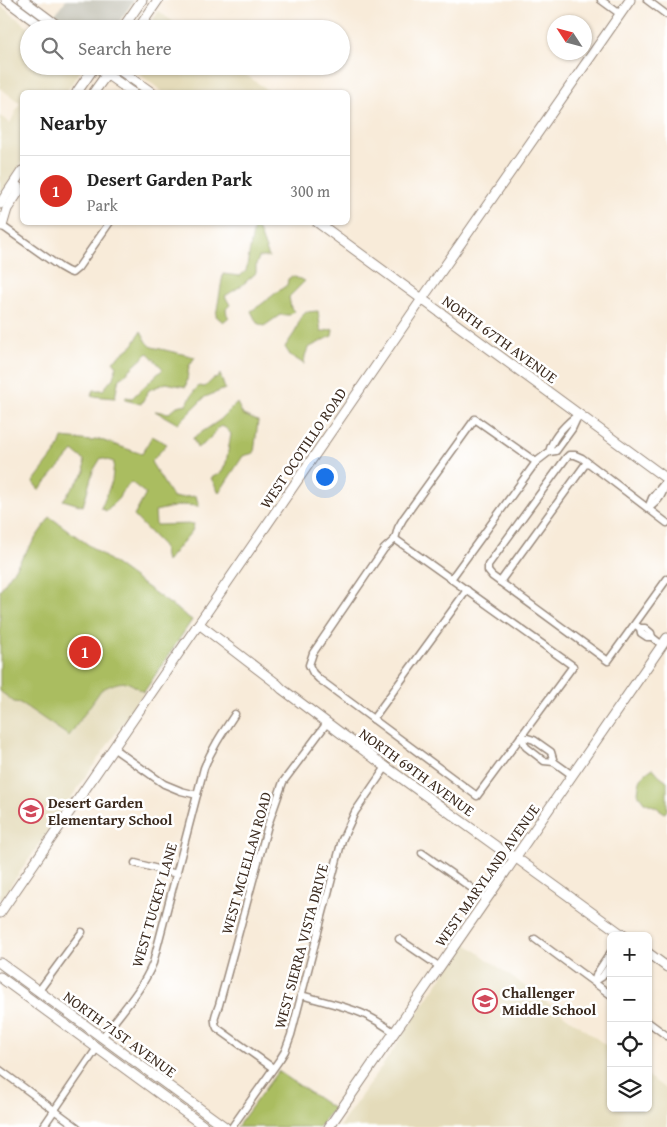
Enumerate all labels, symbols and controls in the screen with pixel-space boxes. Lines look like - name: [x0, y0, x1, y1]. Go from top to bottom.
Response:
- north arrow: [547, 15, 592, 60]
- search box: [20, 20, 350, 75]
- icon: search: [38, 34, 66, 62]
- text: Search here: [78, 34, 172, 62]
- text: Nearby: [40, 107, 107, 138]
- text: Desert Garden Park: [87, 165, 252, 193]
- text: 1: [52, 179, 60, 203]
- text: 300 m: [290, 179, 330, 203]
- text: Park: [87, 193, 118, 217]
- street label: NORTH 67TH AVENUE: [438, 290, 562, 388]
- street label: WEST OCOTILLO ROAD: [255, 384, 351, 512]
- your location: [312, 464, 338, 490]
- pin: 1: [69, 633, 101, 671]
- street label: NORTH 69TH AVENUE: [355, 723, 479, 821]
- street label: WEST MCLELLAN ROAD: [216, 789, 276, 937]
- place label: Desert Garden Elementary School: [48, 792, 173, 830]
- school or university icon: Desert Garden Elementary School: [18, 798, 44, 824]
- street label: WEST MARYLAND AVENUE: [430, 799, 544, 951]
- street label: WEST TUCKEY LANE: [126, 840, 182, 970]
- street label: WEST SIERRA VISTA DRIVE: [269, 861, 333, 1031]
- map controls: [607, 932, 652, 1112]
- button: +: [607, 932, 652, 977]
- button: −: [607, 977, 652, 1022]
- place label: Challenger Middle School: [502, 982, 596, 1020]
- street label: NORTH 71ST AVENUE: [59, 986, 181, 1082]
- school or university icon: Challenger Middle School: [472, 988, 498, 1014]
- button: locate: [607, 1022, 652, 1067]
- button: layers: [607, 1067, 652, 1112]

